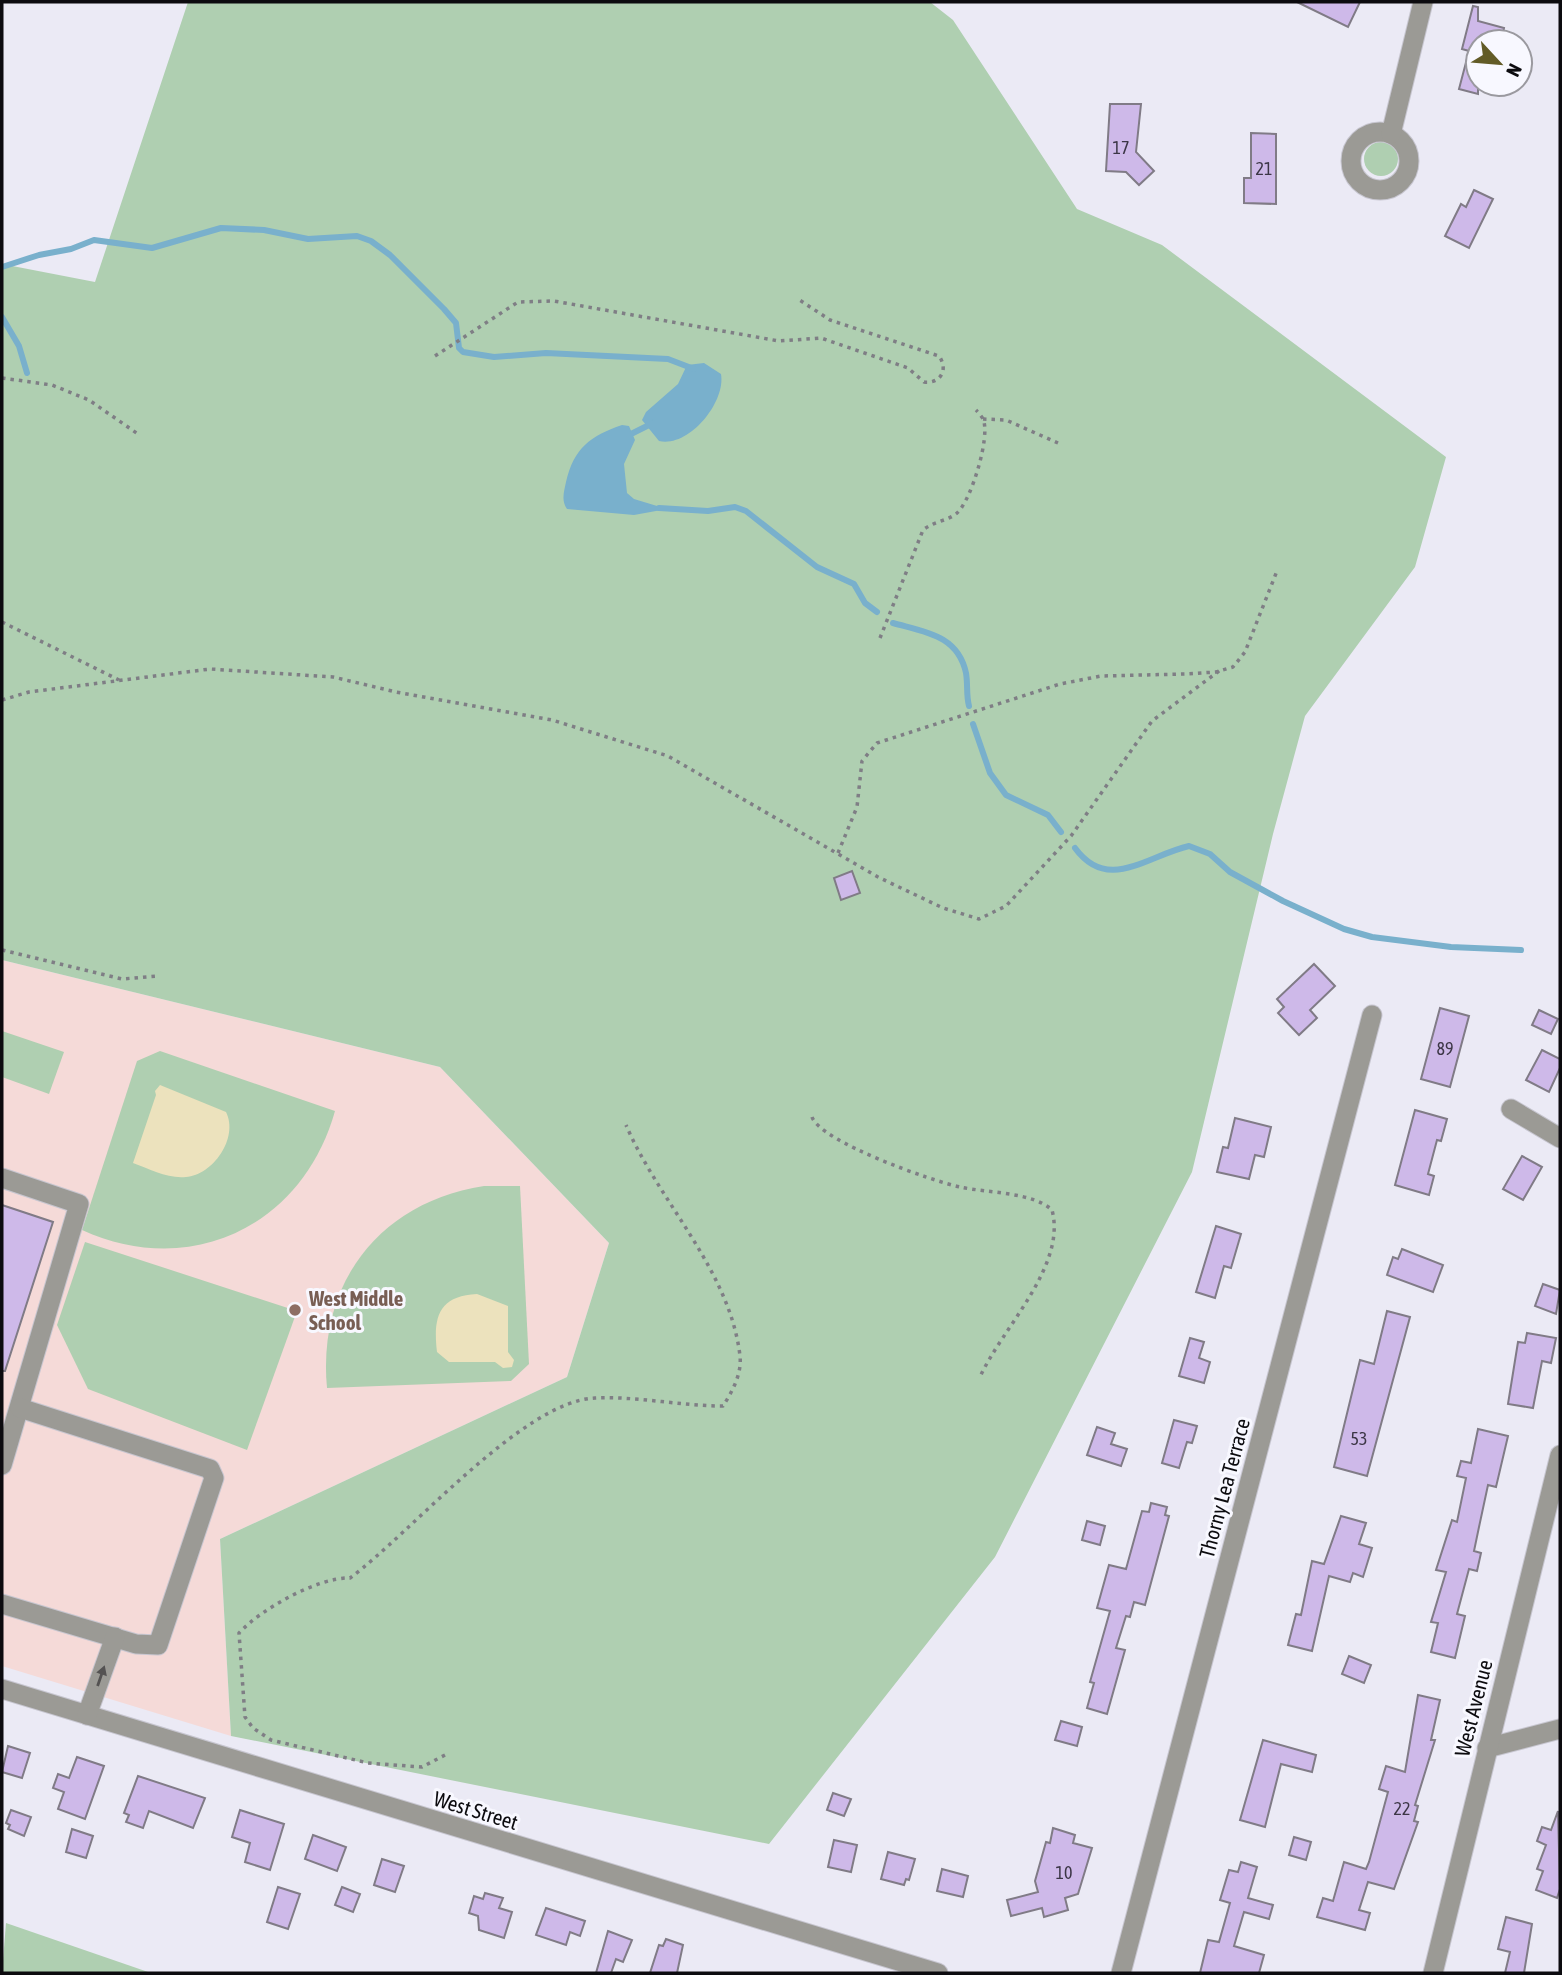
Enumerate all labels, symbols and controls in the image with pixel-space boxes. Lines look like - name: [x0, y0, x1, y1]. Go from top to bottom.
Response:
- north arrow: [1464, 28, 1534, 98]
- text: N: [1502, 61, 1527, 80]
- house number: 17: [1113, 137, 1129, 158]
- house number: 21: [1256, 158, 1272, 179]
- house number: 89: [1437, 1038, 1453, 1059]
- place label: West Middle School: [308, 1286, 403, 1334]
- marker: West Middle School: [287, 1302, 303, 1318]
- street label: Thorny Lea Terrace: [1194, 1416, 1254, 1560]
- house number: 53: [1351, 1428, 1367, 1449]
- street label: West Avenue: [1449, 1657, 1497, 1759]
- one-way arrow: [96, 1665, 107, 1686]
- street label: West Street: [431, 1786, 521, 1834]
- house number: 22: [1394, 1798, 1410, 1819]
- house number: 10: [1056, 1862, 1072, 1883]

